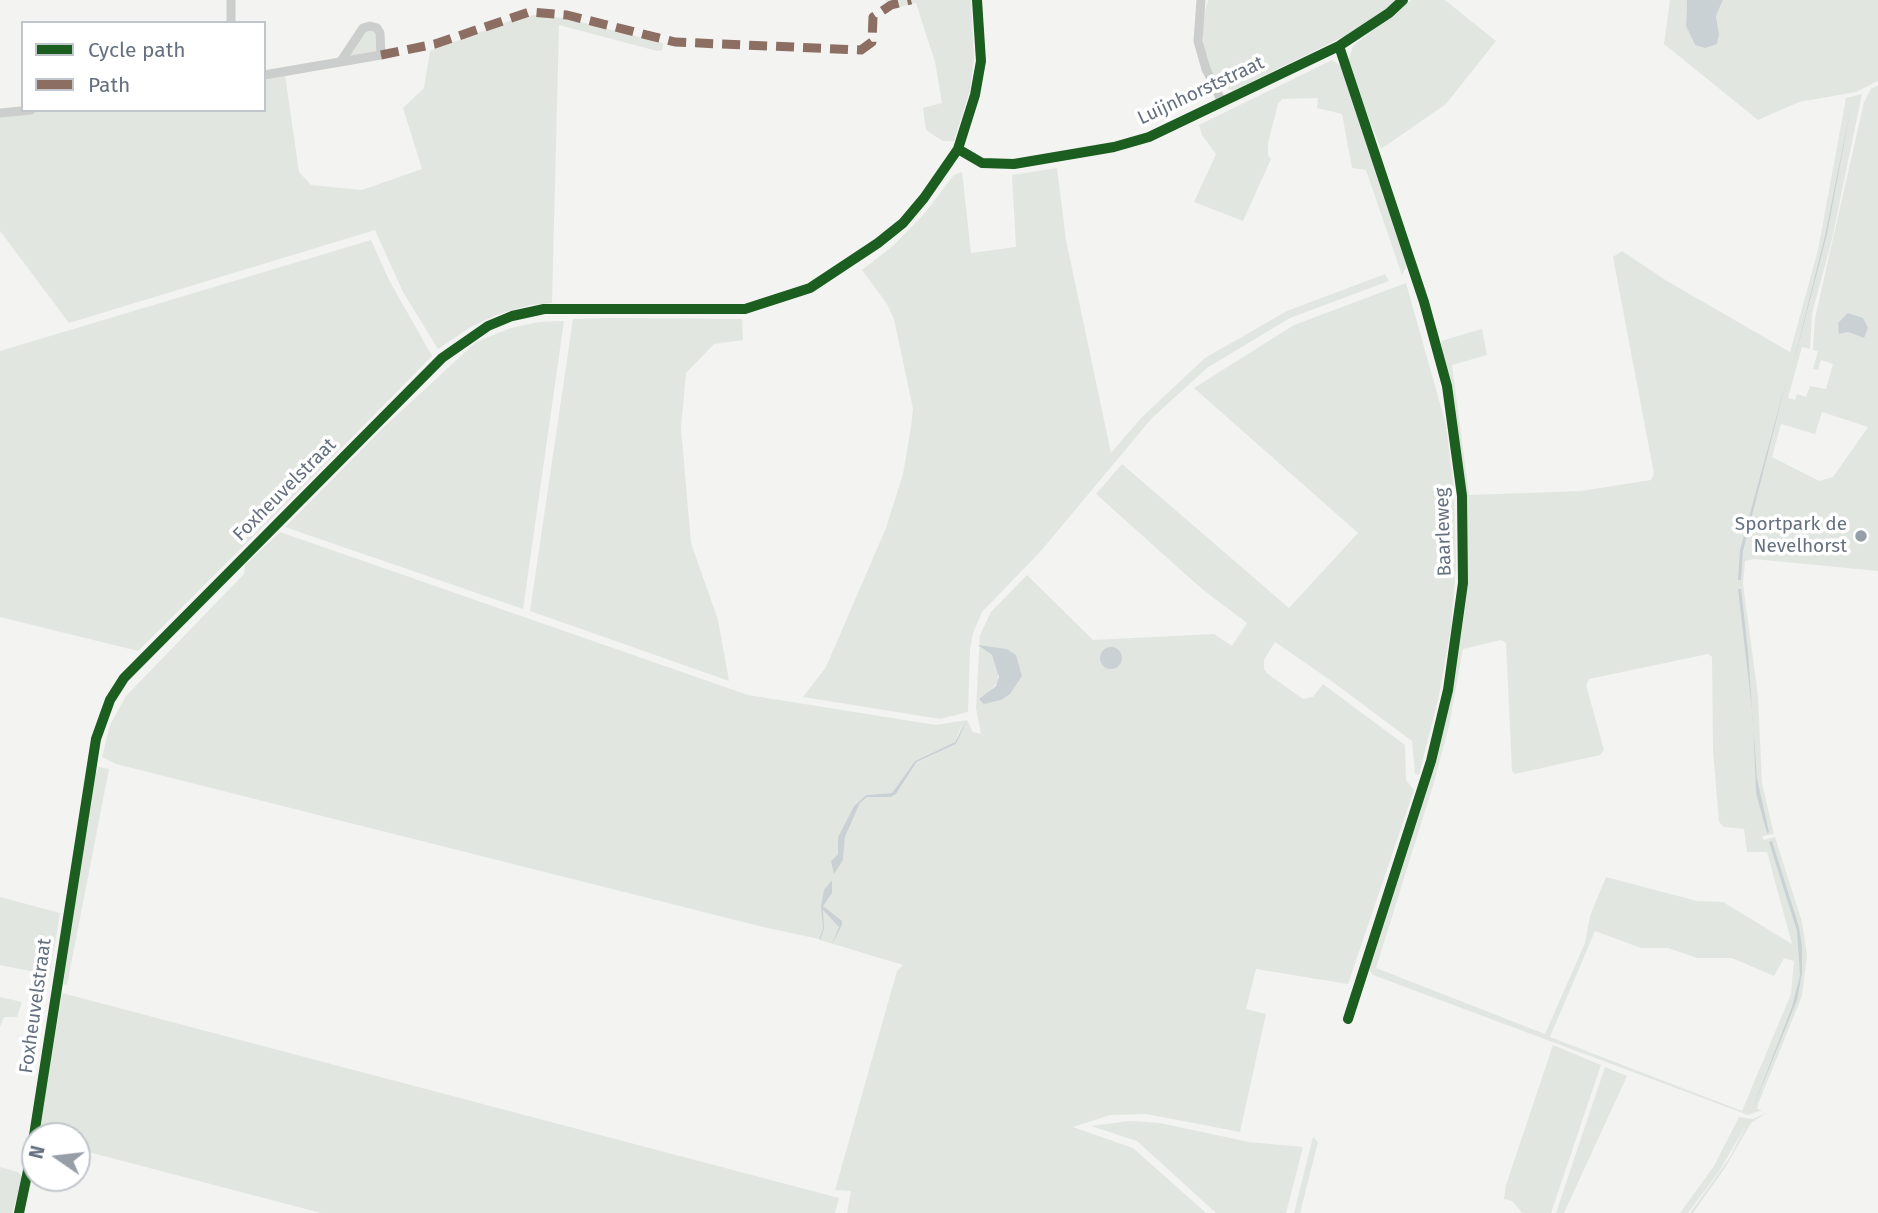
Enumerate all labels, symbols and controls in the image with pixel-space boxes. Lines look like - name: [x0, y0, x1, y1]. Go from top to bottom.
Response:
- legend: [21, 21, 266, 112]
- text: Cycle path: [88, 37, 186, 63]
- street label: Luijnhorststraat: [1134, 52, 1268, 130]
- text: Path: [88, 72, 130, 98]
- street label: Foxheuvelstraat: [229, 434, 341, 546]
- street label: Baarleweg: [1431, 487, 1457, 577]
- place label: Sportpark de Nevelhorst: [1735, 514, 1847, 558]
- marker: Sportpark de Nevelhorst: [1853, 528, 1869, 544]
- street label: Foxheuvelstraat: [15, 937, 57, 1075]
- north arrow: [21, 1122, 91, 1192]
- text: N: [24, 1143, 50, 1161]

